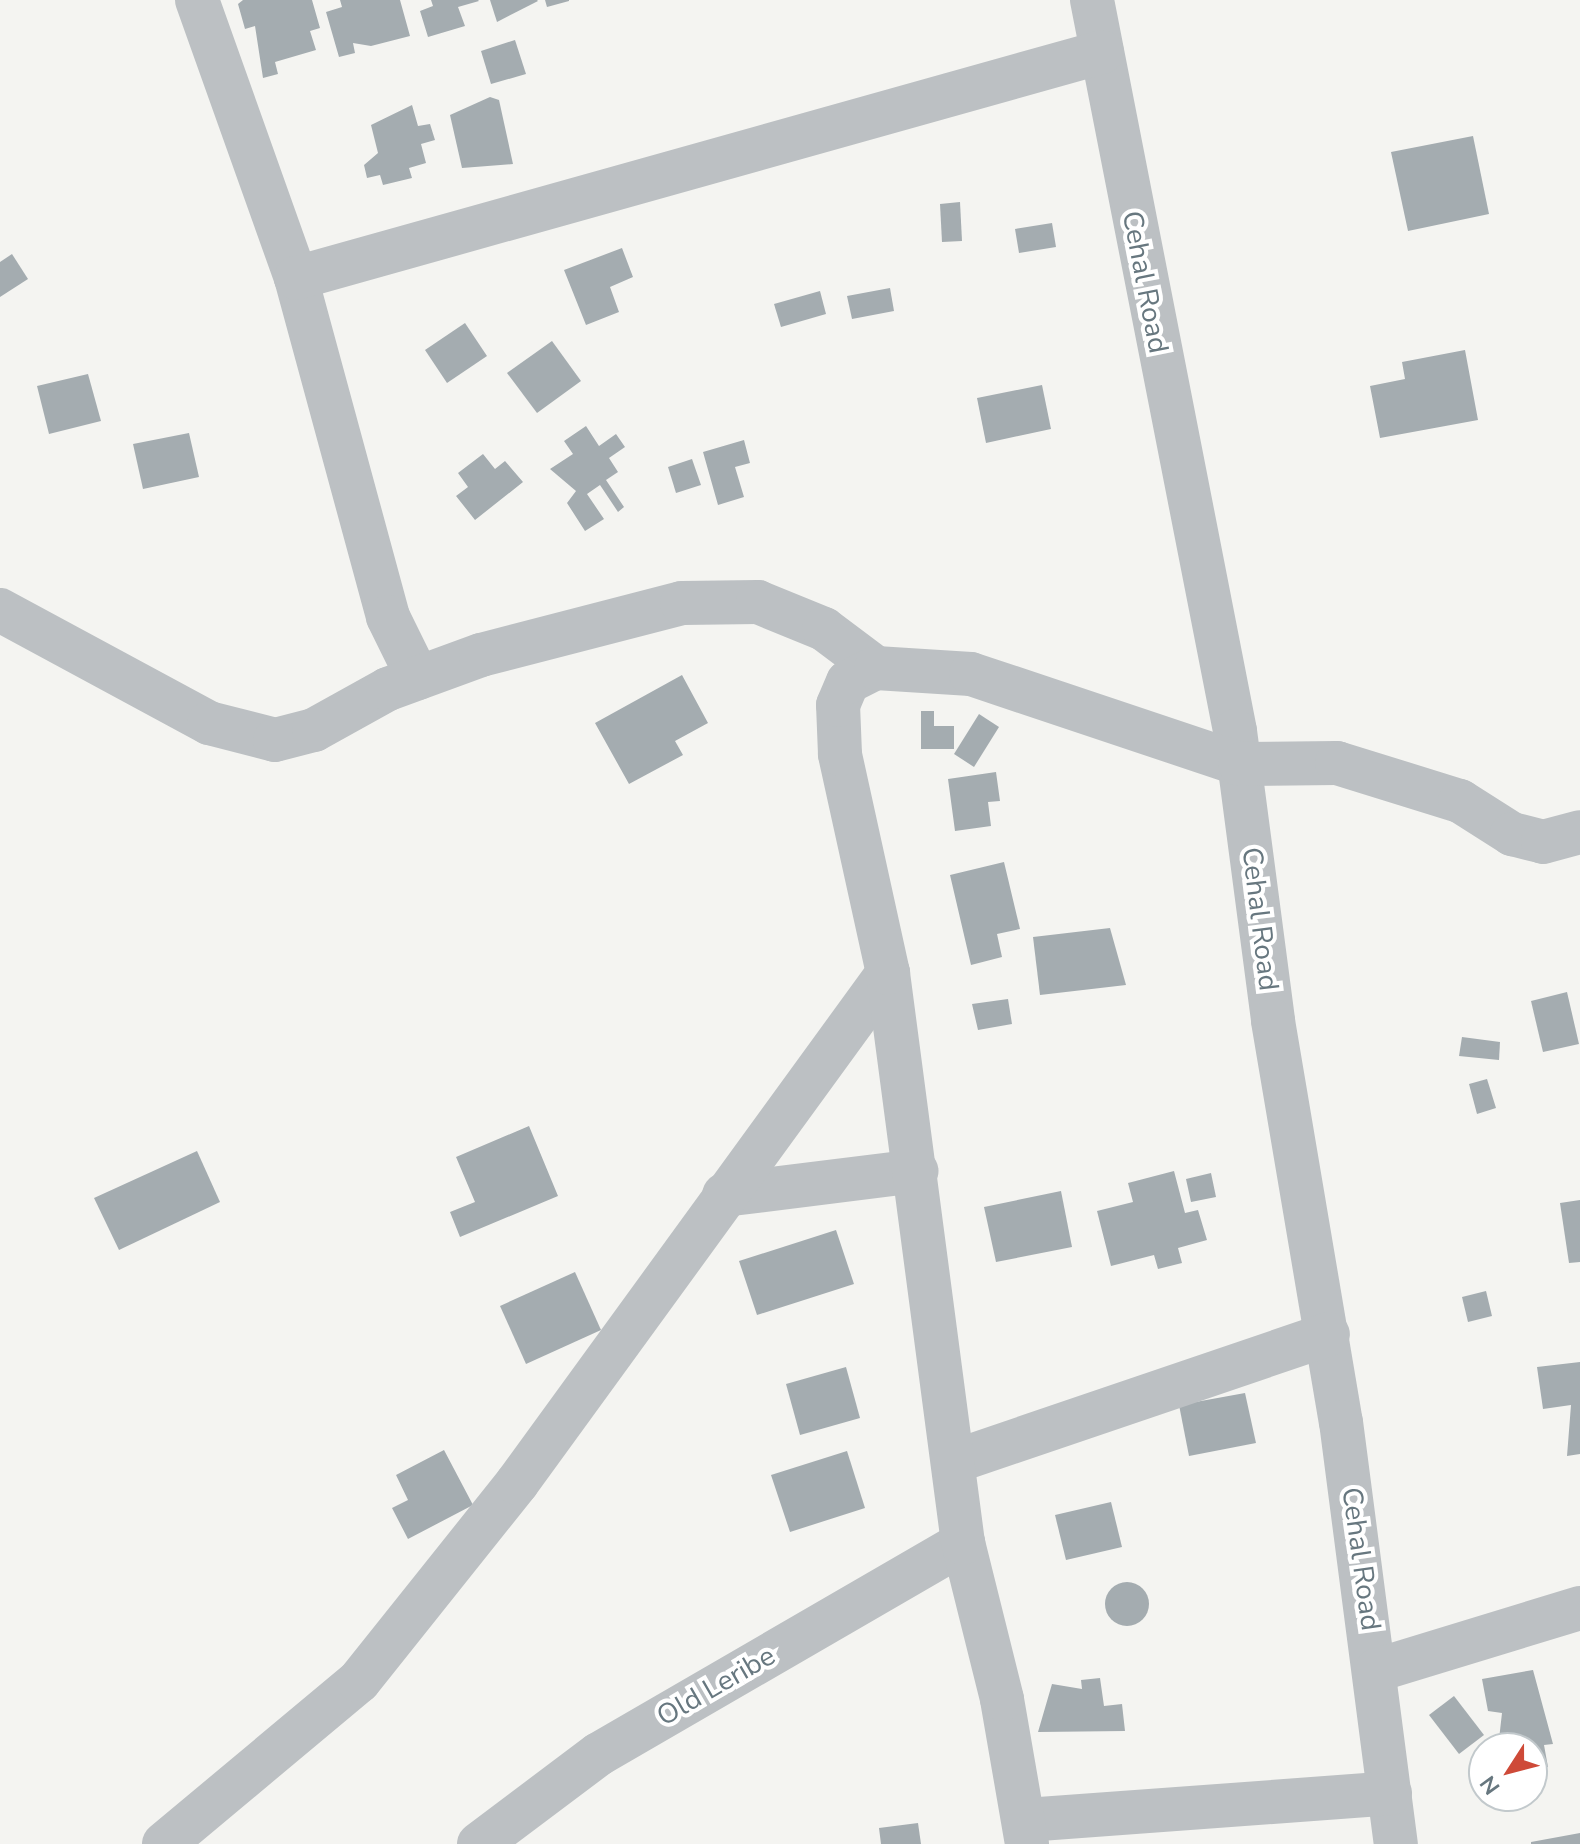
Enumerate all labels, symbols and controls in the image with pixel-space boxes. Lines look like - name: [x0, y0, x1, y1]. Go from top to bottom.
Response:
- street label: Cehal Road: [1115, 208, 1175, 356]
- street label: Cehal Road: [1235, 845, 1285, 993]
- street label: Cehal Road: [1334, 1485, 1388, 1633]
- street label: Old Leribe: [651, 1639, 781, 1733]
- north arrow: [1468, 1732, 1548, 1812]
- text: N: [1473, 1769, 1507, 1800]

